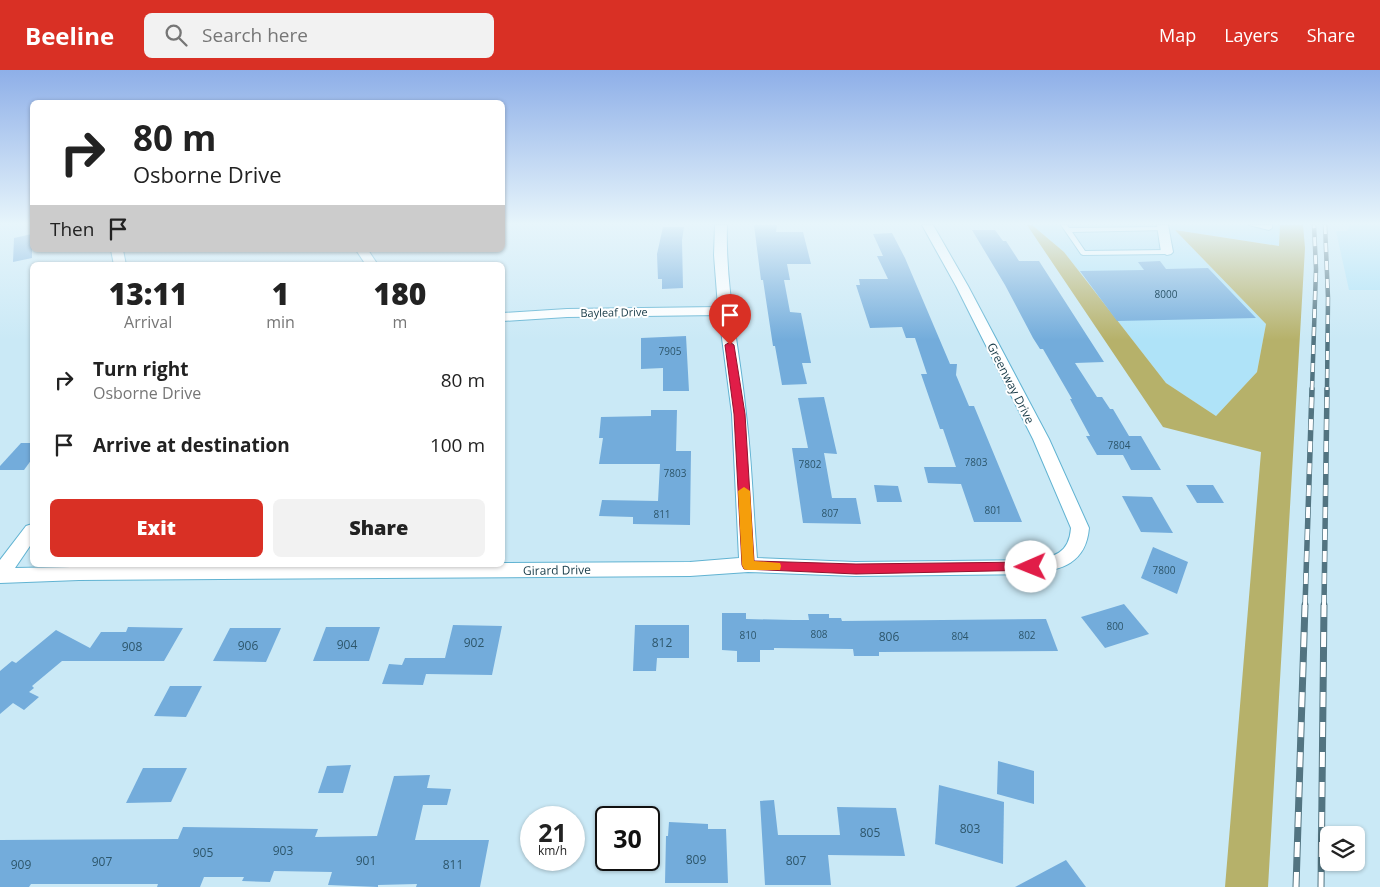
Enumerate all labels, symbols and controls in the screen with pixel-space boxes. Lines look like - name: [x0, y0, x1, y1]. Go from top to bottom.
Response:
- search box: [144, 13, 494, 58]
- text: Beeline: [25, 19, 114, 52]
- icon: search: [162, 21, 190, 49]
- text: Search here: [202, 22, 308, 48]
- text: Map: [1159, 23, 1196, 47]
- text: Layers: [1224, 23, 1279, 47]
- text: Share: [1307, 23, 1355, 47]
- text: 80 m: [133, 114, 216, 161]
- icon: right: [50, 120, 115, 185]
- text: Osborne Drive: [133, 159, 282, 189]
- icon: arrive: [104, 215, 132, 243]
- text: Then: [50, 216, 94, 242]
- text: 13:11: [109, 273, 188, 314]
- text: 1: [272, 273, 289, 314]
- text: 180: [374, 273, 426, 314]
- house number: 8000: [1155, 287, 1178, 301]
- pin: [709, 294, 751, 345]
- icon: arrive: [716, 301, 744, 329]
- street label: Bayleaf Drive: [580, 304, 648, 320]
- text: Arrival: [124, 311, 172, 333]
- text: min: [266, 311, 295, 333]
- text: m: [393, 311, 407, 333]
- street label: Greenway Drive: [983, 340, 1039, 427]
- house number: 7905: [659, 344, 682, 358]
- text: Turn right: [93, 356, 188, 382]
- icon: right: [50, 366, 78, 394]
- text: 80 m: [441, 367, 485, 393]
- text: Osborne Drive: [93, 382, 201, 404]
- icon: arrive: [50, 431, 78, 459]
- text: Arrive at destination: [93, 432, 290, 458]
- text: 100 m: [430, 432, 485, 458]
- house number: 7804: [1108, 438, 1131, 452]
- house number: 7803: [965, 455, 988, 469]
- house number: 7802: [799, 457, 822, 471]
- house number: 7803: [664, 466, 687, 480]
- button: Exit: [50, 499, 263, 557]
- button: Share: [273, 499, 485, 557]
- house number: 801: [984, 503, 1002, 517]
- house number: 807: [821, 506, 839, 520]
- house number: 811: [653, 507, 671, 521]
- position arrow: [1004, 540, 1056, 592]
- street label: Girard Drive: [523, 561, 591, 579]
- house number: 7800: [1153, 563, 1176, 577]
- house number: 800: [1106, 619, 1124, 633]
- house number: 808: [810, 627, 828, 641]
- house number: 810: [739, 628, 757, 642]
- house number: 806: [879, 628, 899, 645]
- house number: 802: [1018, 628, 1036, 642]
- house number: 804: [951, 629, 969, 643]
- house number: 902: [464, 634, 484, 651]
- house number: 812: [652, 634, 672, 651]
- house number: 904: [337, 636, 357, 653]
- house number: 906: [238, 637, 258, 654]
- house number: 908: [122, 638, 142, 655]
- speed limit sign: 30: [595, 806, 660, 871]
- text: 21: [538, 815, 567, 849]
- house number: 803: [960, 820, 980, 837]
- house number: 805: [860, 824, 880, 841]
- map controls: [1320, 826, 1365, 871]
- button: layers: [1320, 826, 1365, 871]
- house number: 903: [273, 842, 293, 859]
- text: km/h: [538, 842, 567, 859]
- house number: 905: [193, 844, 213, 861]
- house number: 809: [686, 851, 706, 868]
- house number: 901: [356, 852, 376, 869]
- house number: 807: [786, 852, 806, 869]
- house number: 907: [92, 853, 112, 870]
- house number: 909: [11, 856, 31, 873]
- house number: 811: [443, 856, 463, 873]

